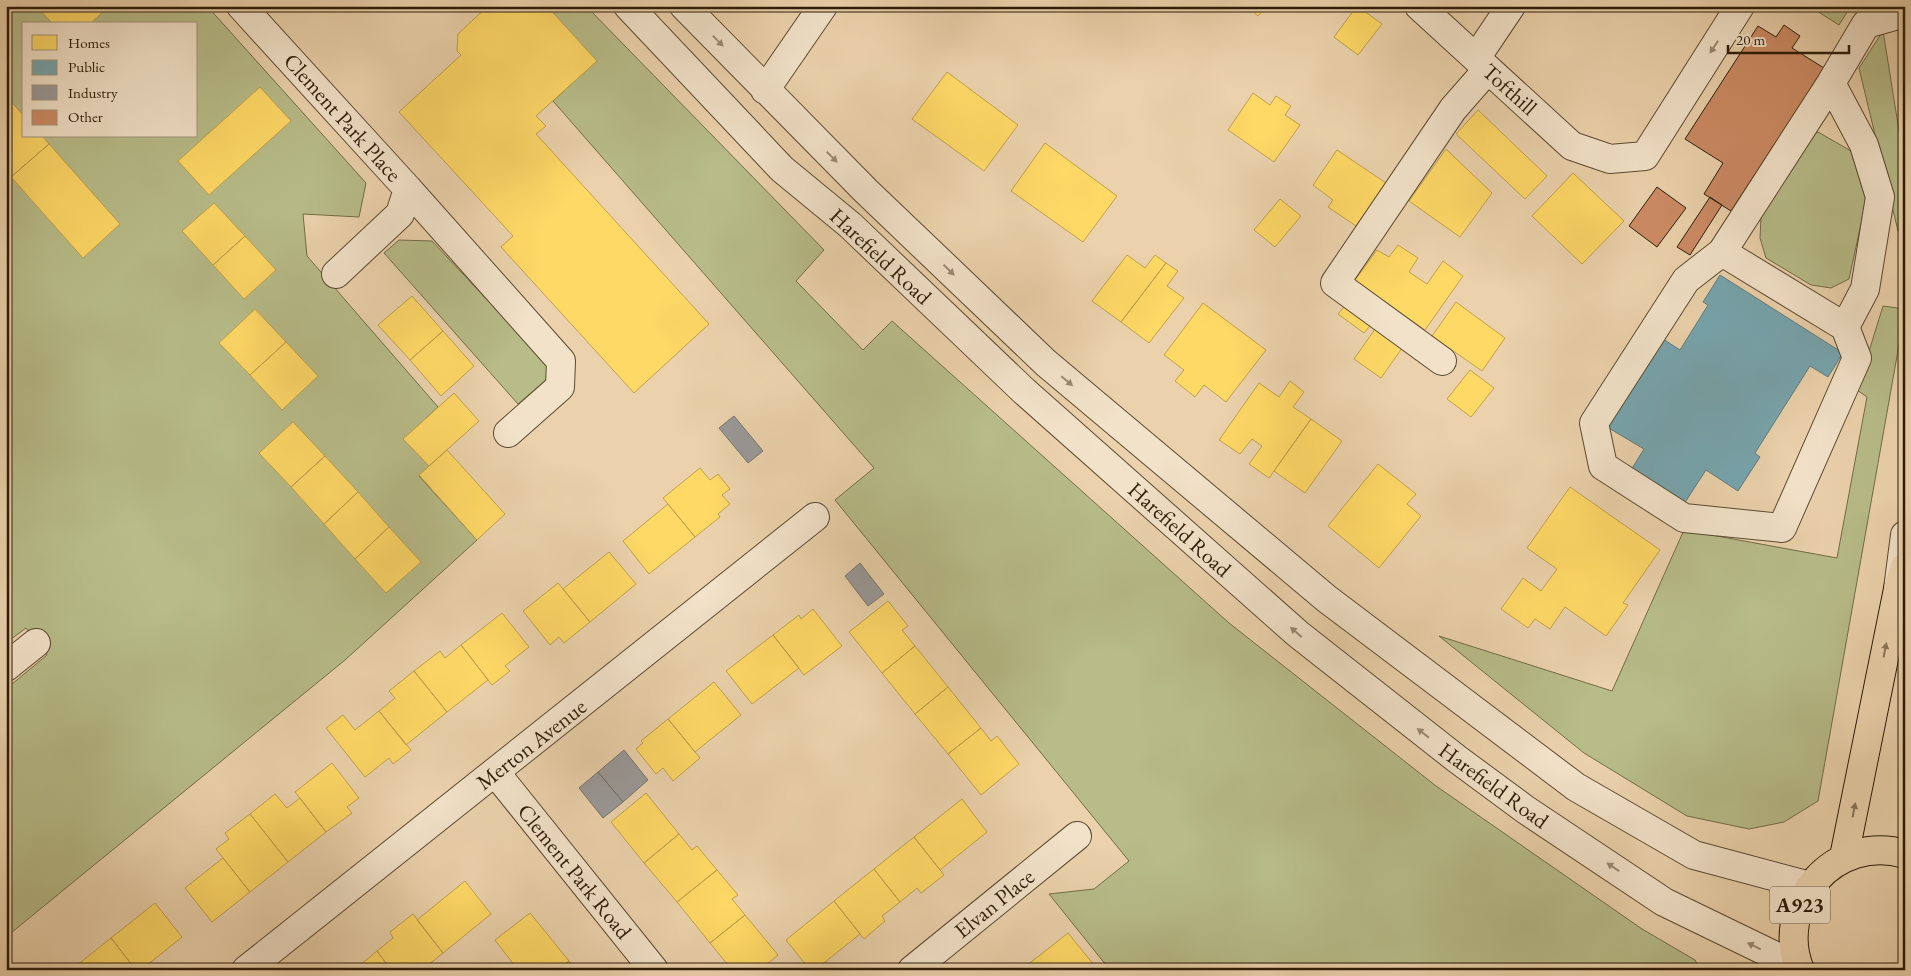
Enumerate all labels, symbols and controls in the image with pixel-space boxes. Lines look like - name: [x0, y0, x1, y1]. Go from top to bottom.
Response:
- legend: [22, 22, 198, 138]
- scale bar: [1728, 22, 1850, 54]
- text: 20 m: [1736, 30, 1765, 49]
- text: Homes: [68, 33, 110, 52]
- one-way arrow: [712, 35, 724, 47]
- one-way arrow: [1709, 41, 1719, 54]
- street label: Clement Park Place: [277, 47, 408, 188]
- text: Public: [68, 57, 105, 76]
- street label: Tofthill: [1476, 57, 1543, 122]
- text: Industry: [68, 83, 118, 102]
- text: Other: [68, 107, 103, 126]
- one-way arrow: [826, 151, 838, 163]
- street label: Harefield Road: [823, 202, 938, 312]
- one-way arrow: [942, 264, 954, 276]
- one-way arrow: [1061, 376, 1074, 387]
- street label: Harefield Road: [1122, 475, 1238, 584]
- one-way arrow: [1290, 626, 1302, 638]
- one-way arrow: [1882, 642, 1890, 658]
- street label: Merton Avenue: [470, 692, 593, 797]
- one-way arrow: [1417, 727, 1430, 738]
- street label: Harefield Road: [1433, 736, 1555, 836]
- street label: Clement Park Road: [511, 798, 639, 946]
- one-way arrow: [1850, 802, 1858, 817]
- street label: Elvan Place: [948, 862, 1041, 945]
- one-way arrow: [1606, 862, 1619, 872]
- road number: A923: [1770, 886, 1830, 924]
- one-way arrow: [1747, 942, 1762, 950]

